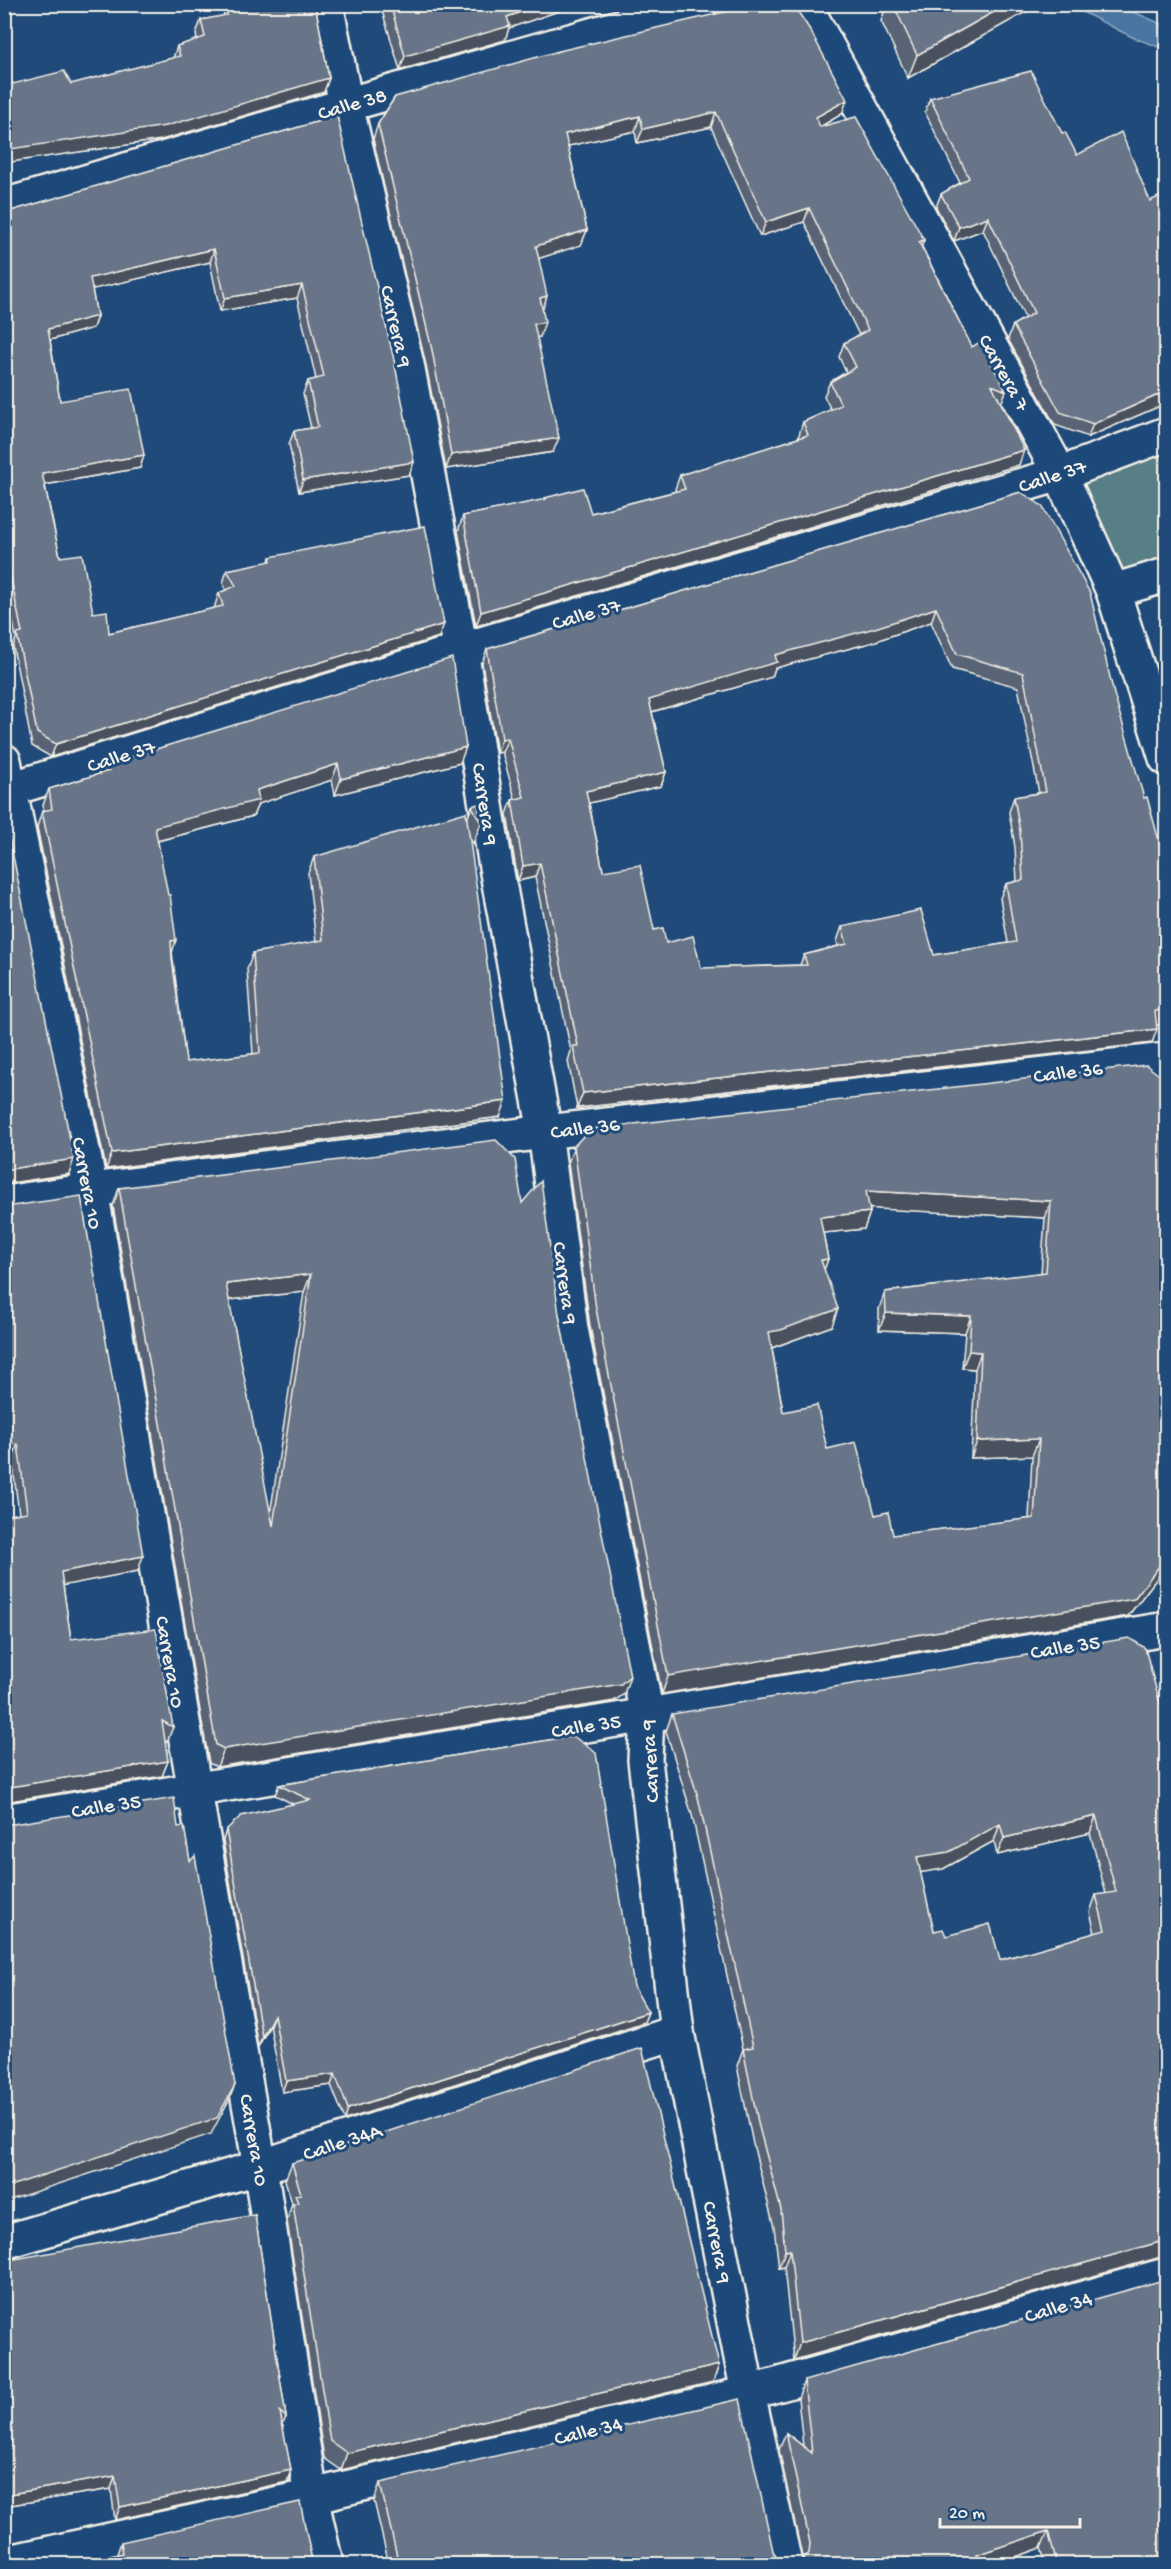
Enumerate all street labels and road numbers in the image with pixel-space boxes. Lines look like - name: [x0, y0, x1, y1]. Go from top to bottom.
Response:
- street label: Calle 38: [316, 85, 390, 128]
- street label: Carrera 9: [372, 283, 415, 371]
- street label: Carrera 7: [971, 331, 1034, 417]
- street label: Calle 37: [1016, 455, 1091, 501]
- street label: Calle 37: [550, 594, 625, 638]
- street label: Calle 37: [85, 736, 160, 781]
- street label: Carrera 9: [464, 761, 501, 848]
- street label: Calle 36: [1032, 1058, 1105, 1091]
- street label: Calle 36: [549, 1114, 622, 1147]
- street label: Carrera 10: [63, 1136, 106, 1232]
- street label: Carrera 9: [544, 1240, 581, 1327]
- street label: Carrera 10: [147, 1615, 188, 1711]
- street label: Calle 35: [1029, 1632, 1102, 1667]
- street label: Calle 35: [550, 1711, 623, 1746]
- street label: Carrera 9: [638, 1718, 667, 1803]
- street label: Calle 35: [70, 1791, 143, 1826]
- street label: Carrera 10: [231, 2093, 272, 2189]
- street label: Calle 34A: [301, 2119, 387, 2169]
- street label: Carrera 9: [694, 2199, 735, 2286]
- street label: Calle 34: [1022, 2288, 1096, 2331]
- street label: Calle 34: [552, 2413, 625, 2453]

